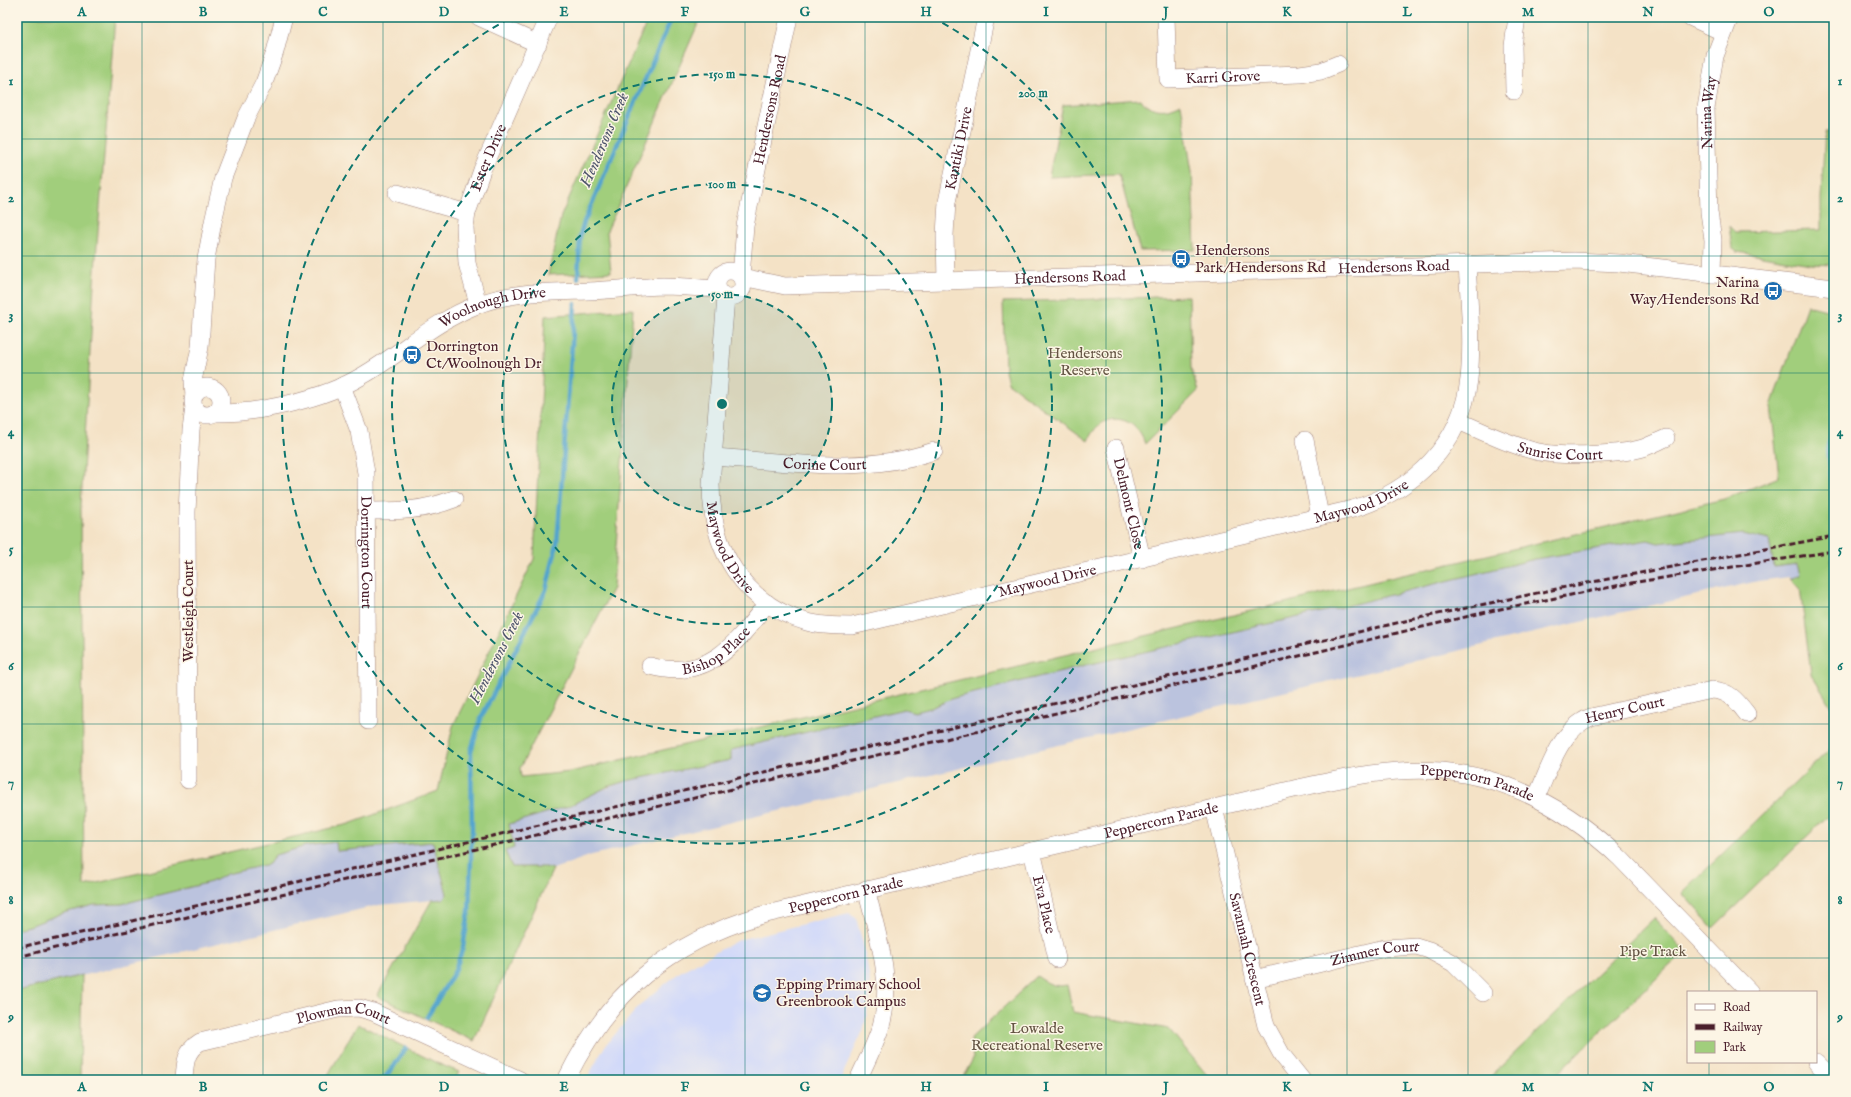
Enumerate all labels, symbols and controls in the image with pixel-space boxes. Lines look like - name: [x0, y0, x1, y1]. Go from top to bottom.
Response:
- text: A: [77, 4, 88, 21]
- text: B: [199, 4, 208, 21]
- text: C: [318, 4, 328, 21]
- text: D: [439, 4, 450, 21]
- text: E: [559, 4, 569, 21]
- text: F: [681, 4, 690, 21]
- text: G: [800, 4, 811, 21]
- text: H: [920, 4, 932, 21]
- text: I: [1043, 4, 1049, 21]
- text: J: [1161, 4, 1169, 21]
- text: K: [1282, 4, 1292, 21]
- text: L: [1401, 4, 1412, 21]
- text: M: [1522, 4, 1535, 21]
- text: N: [1641, 4, 1654, 21]
- text: O: [1764, 4, 1775, 21]
- street label: Hendersons Road: [749, 52, 790, 166]
- street label: Karri Grove: [1185, 66, 1261, 88]
- text: 150 m: [709, 67, 736, 82]
- text: 1: [9, 73, 14, 90]
- text: 1: [1838, 73, 1843, 90]
- street label: Narina Way: [1696, 74, 1721, 149]
- text: 200 m: [1018, 86, 1048, 101]
- water label: Hendersons Creek: [576, 89, 634, 191]
- street label: Kantiki Drive: [940, 105, 976, 192]
- street label: Ester Drive: [466, 121, 511, 194]
- text: 100 m: [708, 177, 737, 192]
- text: 2: [8, 190, 14, 207]
- text: 2: [1837, 190, 1843, 207]
- place label: Hendersons Park/Hendersons Rd: [1195, 241, 1327, 277]
- bus stop icon: Hendersons Park/Hendersons Rd: [1170, 248, 1192, 270]
- street label: Hendersons Road: [1338, 255, 1451, 278]
- street label: Hendersons Road: [1014, 266, 1127, 288]
- place label: Narina Way/Hendersons Rd: [1630, 273, 1760, 309]
- bus stop icon: Narina Way/Hendersons Rd: [1762, 280, 1784, 302]
- street label: Woolnough Drive: [435, 283, 547, 332]
- text: 50 m: [711, 287, 734, 302]
- text: 3: [9, 307, 14, 324]
- text: 3: [1838, 307, 1843, 324]
- place label: Dorrington Ct/Woolnough Dr: [426, 337, 542, 373]
- bus stop icon: Dorrington Ct/Woolnough Dr: [401, 344, 423, 366]
- park label: Hendersons Reserve: [1048, 344, 1122, 380]
- centre of rings: [715, 397, 729, 411]
- text: 4: [8, 424, 15, 441]
- text: 4: [1837, 424, 1844, 441]
- street label: Sunrise Court: [1515, 437, 1603, 464]
- street label: Corine Court: [782, 453, 867, 475]
- street label: Delmont Close: [1109, 456, 1149, 552]
- street label: Maywood Drive: [1312, 475, 1412, 527]
- street label: Dorrington Court: [357, 496, 377, 609]
- street label: Maywood Drive: [702, 500, 759, 598]
- text: 5: [9, 541, 14, 558]
- text: 5: [1838, 541, 1843, 558]
- street label: Westleigh Court: [179, 560, 198, 662]
- street label: Maywood Drive: [996, 560, 1098, 601]
- water label: Hendersons Creek: [465, 608, 529, 708]
- street label: Bishop Place: [681, 622, 755, 679]
- text: 6: [8, 658, 14, 675]
- text: 6: [1837, 658, 1843, 675]
- street label: Henry Court: [1583, 691, 1666, 728]
- street label: Peppercorn Parade: [1420, 761, 1538, 805]
- text: 7: [8, 775, 14, 792]
- text: 7: [1837, 775, 1843, 792]
- street label: Peppercorn Parade: [1102, 797, 1220, 843]
- street label: Peppercorn Parade: [786, 872, 905, 918]
- street label: Eva Place: [1028, 874, 1060, 936]
- street label: Savannah Crescent: [1225, 891, 1270, 1008]
- text: 8: [8, 892, 14, 909]
- text: 8: [1837, 892, 1843, 909]
- street label: Zimmer Court: [1328, 936, 1422, 970]
- park label: Pipe Track: [1619, 942, 1688, 961]
- place label: Epping Primary School Greenbrook Campus: [776, 975, 922, 1011]
- school or university icon: Epping Primary School Greenbrook Campus: [751, 982, 773, 1004]
- legend: [1687, 991, 1817, 1063]
- street label: Plowman Court: [294, 998, 394, 1028]
- text: Road: [1723, 1000, 1751, 1015]
- text: 9: [7, 1009, 14, 1026]
- text: 9: [1836, 1009, 1843, 1026]
- park label: Lowalde Recreational Reserve: [971, 1019, 1103, 1055]
- text: Railway: [1723, 1020, 1762, 1035]
- text: Park: [1723, 1040, 1746, 1055]
- text: A: [77, 1079, 88, 1096]
- text: B: [199, 1079, 208, 1096]
- text: C: [318, 1079, 328, 1096]
- text: D: [439, 1079, 450, 1096]
- text: E: [559, 1079, 569, 1096]
- text: F: [681, 1079, 690, 1096]
- text: G: [800, 1079, 811, 1096]
- text: H: [920, 1079, 932, 1096]
- text: I: [1043, 1079, 1049, 1096]
- text: J: [1161, 1079, 1169, 1096]
- text: K: [1282, 1079, 1292, 1096]
- text: L: [1401, 1079, 1412, 1096]
- text: M: [1522, 1079, 1535, 1096]
- text: N: [1641, 1079, 1654, 1096]
- text: O: [1764, 1079, 1775, 1096]

